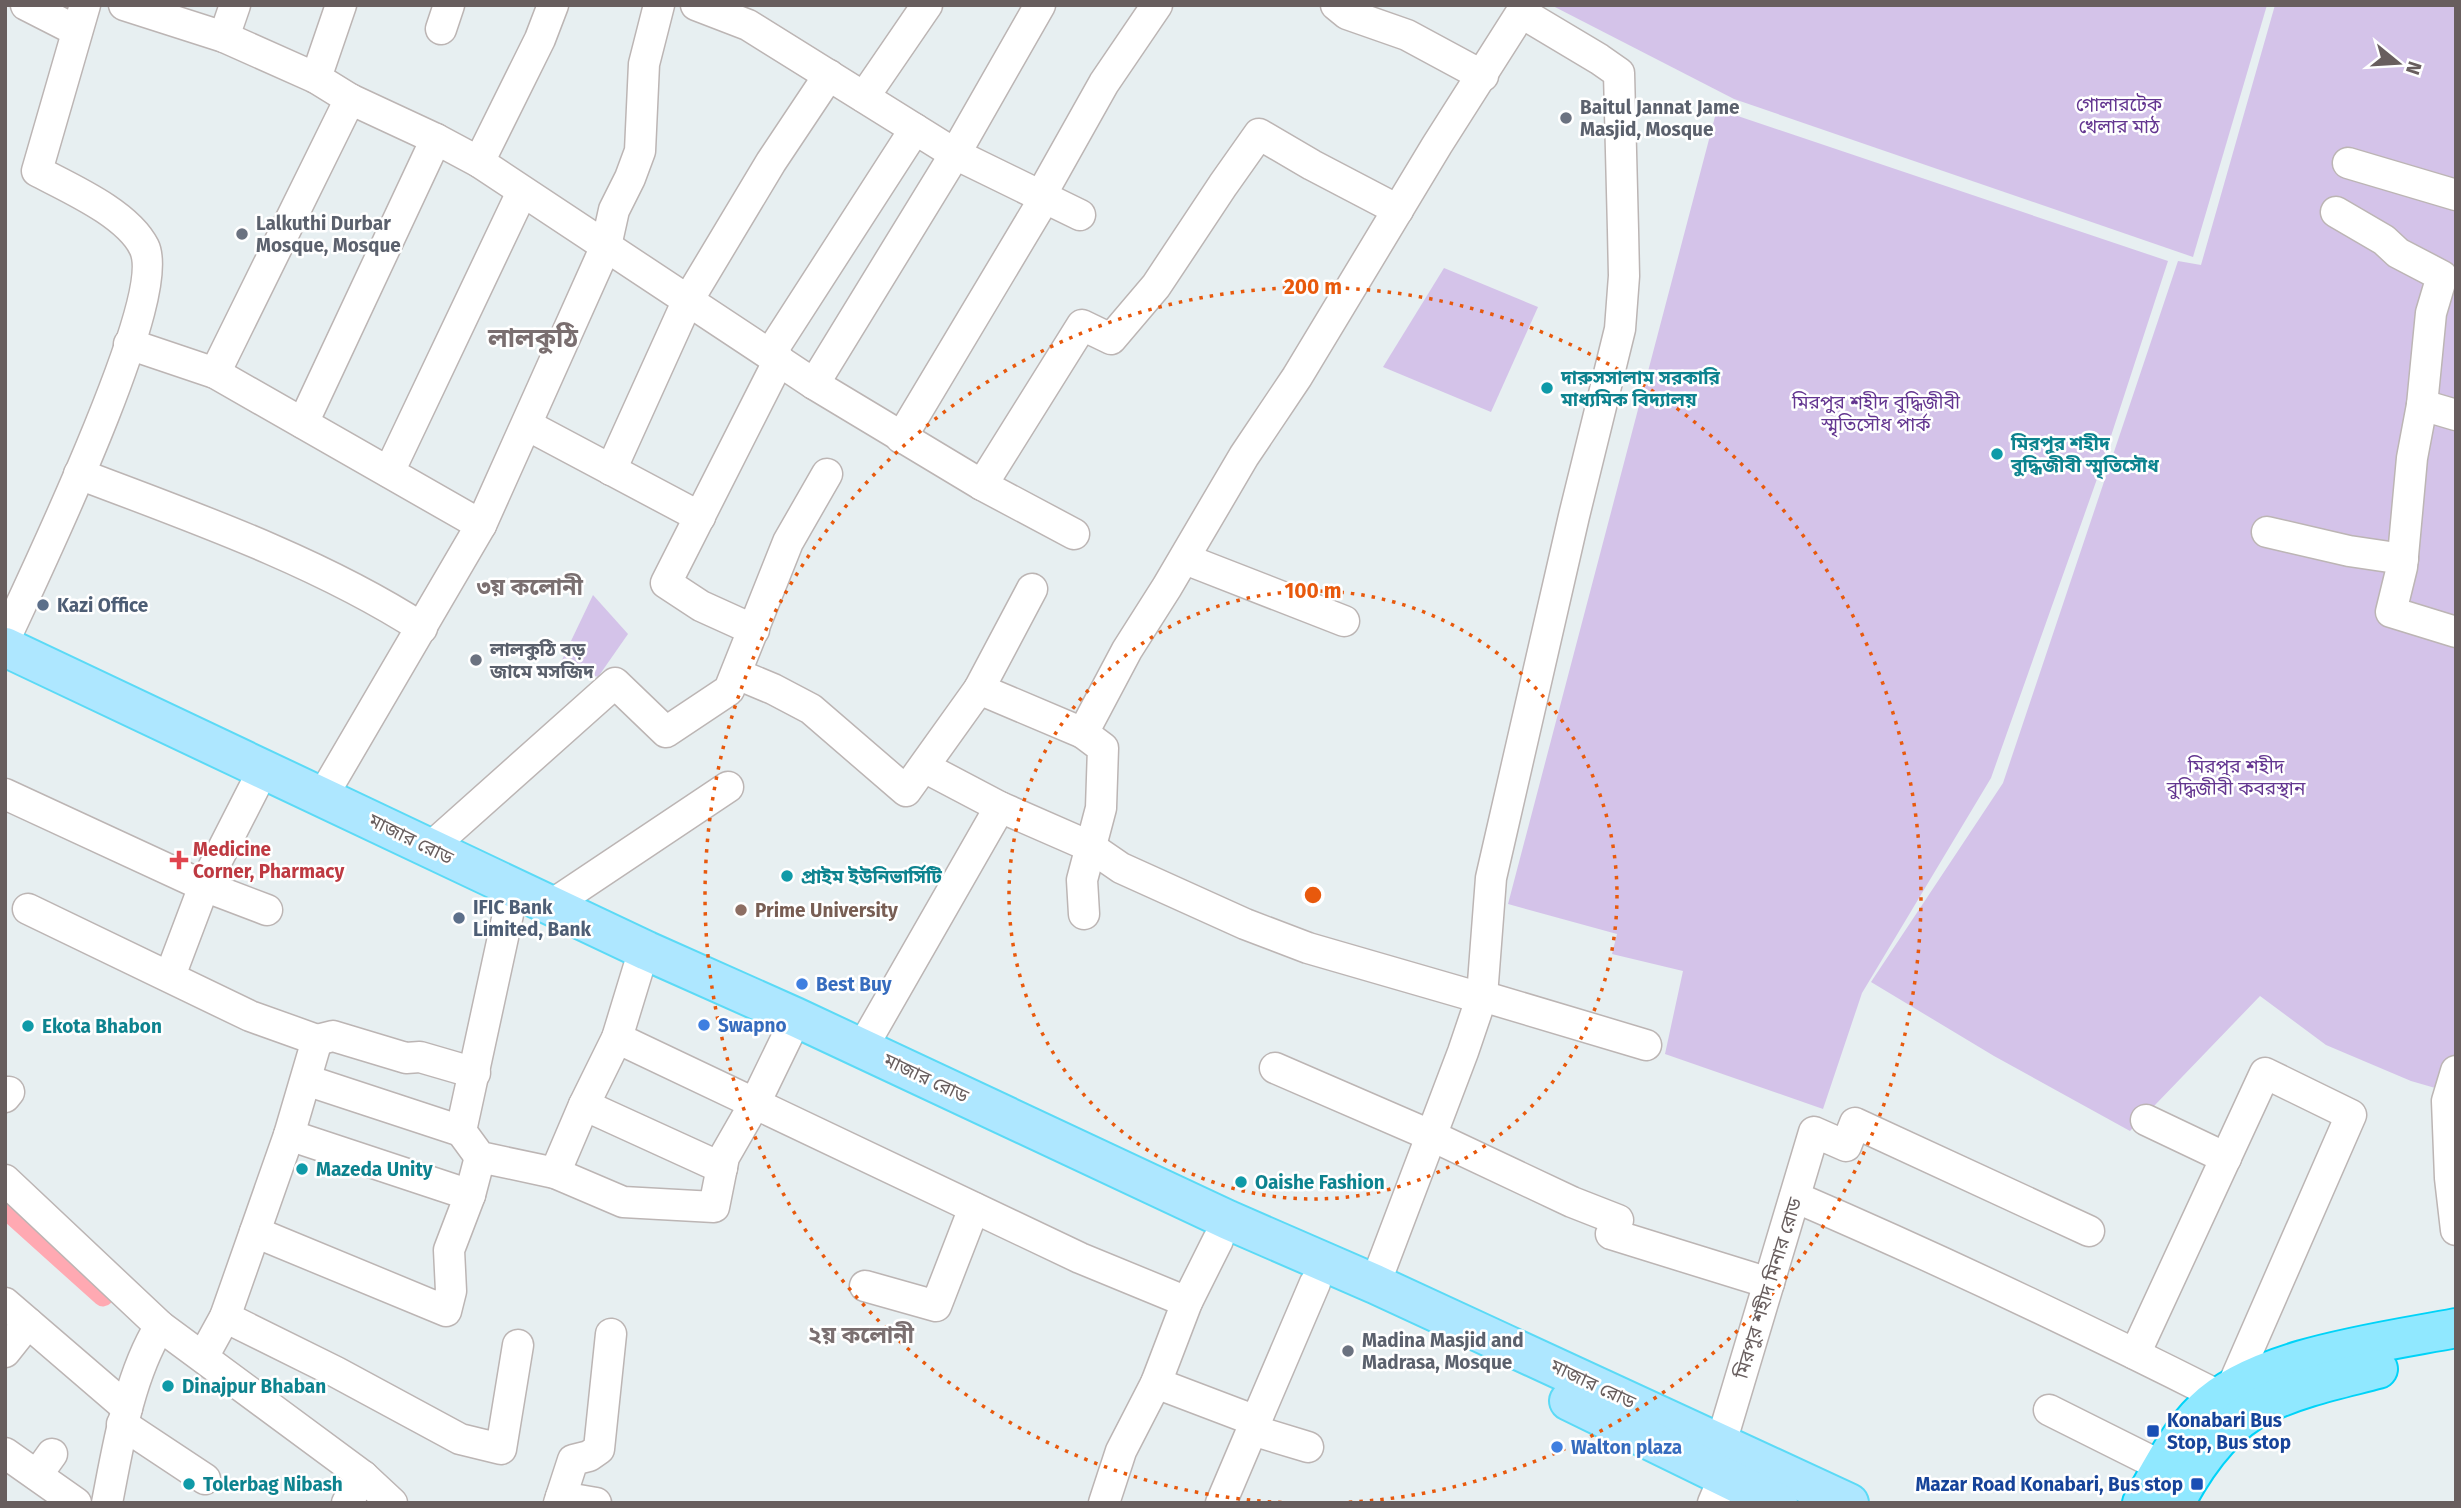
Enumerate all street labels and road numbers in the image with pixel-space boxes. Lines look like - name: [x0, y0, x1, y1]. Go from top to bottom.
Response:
- street label: মাজার রোড: [364, 808, 457, 870]
- street label: মাজার রোড: [879, 1048, 973, 1108]
- street label: মিরপুর শহীদ মিনার রোড: [1729, 1194, 1807, 1382]
- street label: মাজার রোড: [1546, 1354, 1640, 1414]

